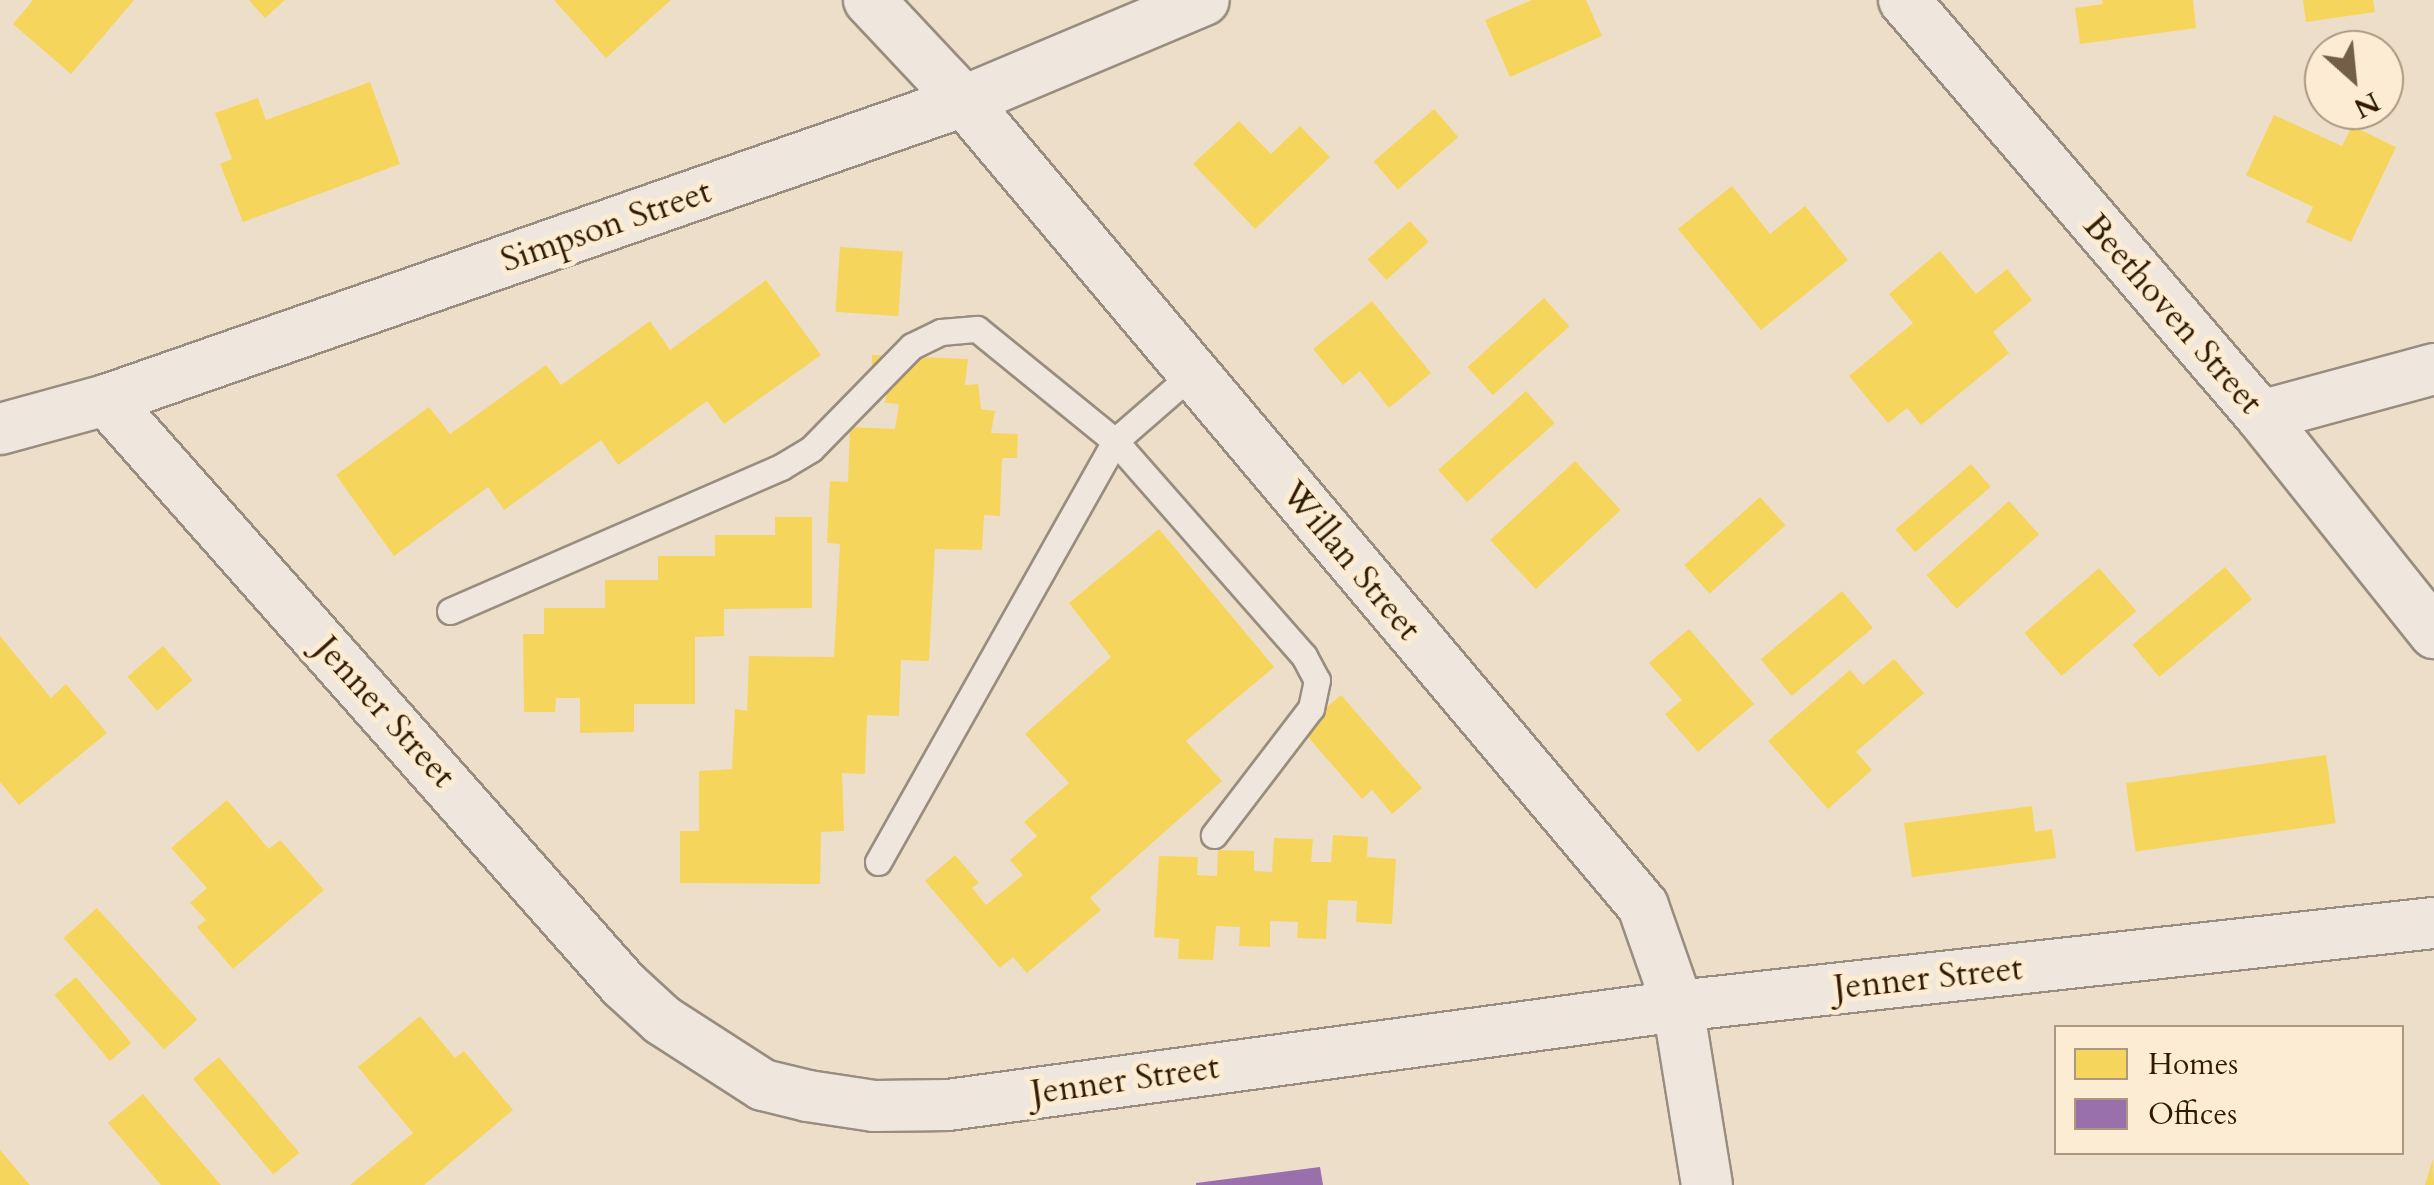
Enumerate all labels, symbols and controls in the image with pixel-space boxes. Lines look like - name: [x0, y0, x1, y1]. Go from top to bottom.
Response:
- north arrow: [2304, 30, 2404, 130]
- text: N: [2347, 83, 2386, 127]
- street label: Simpson Street: [495, 170, 717, 282]
- street label: Beethoven Street: [2075, 205, 2271, 423]
- street label: Willan Street: [1272, 473, 1430, 649]
- street label: Jenner Street: [306, 627, 464, 797]
- street label: Jenner Street: [1831, 947, 2025, 1009]
- legend: [2054, 1025, 2404, 1155]
- text: Homes: [2148, 1044, 2238, 1085]
- street label: Jenner Street: [1028, 1046, 1222, 1114]
- text: Offices: [2148, 1094, 2237, 1135]

